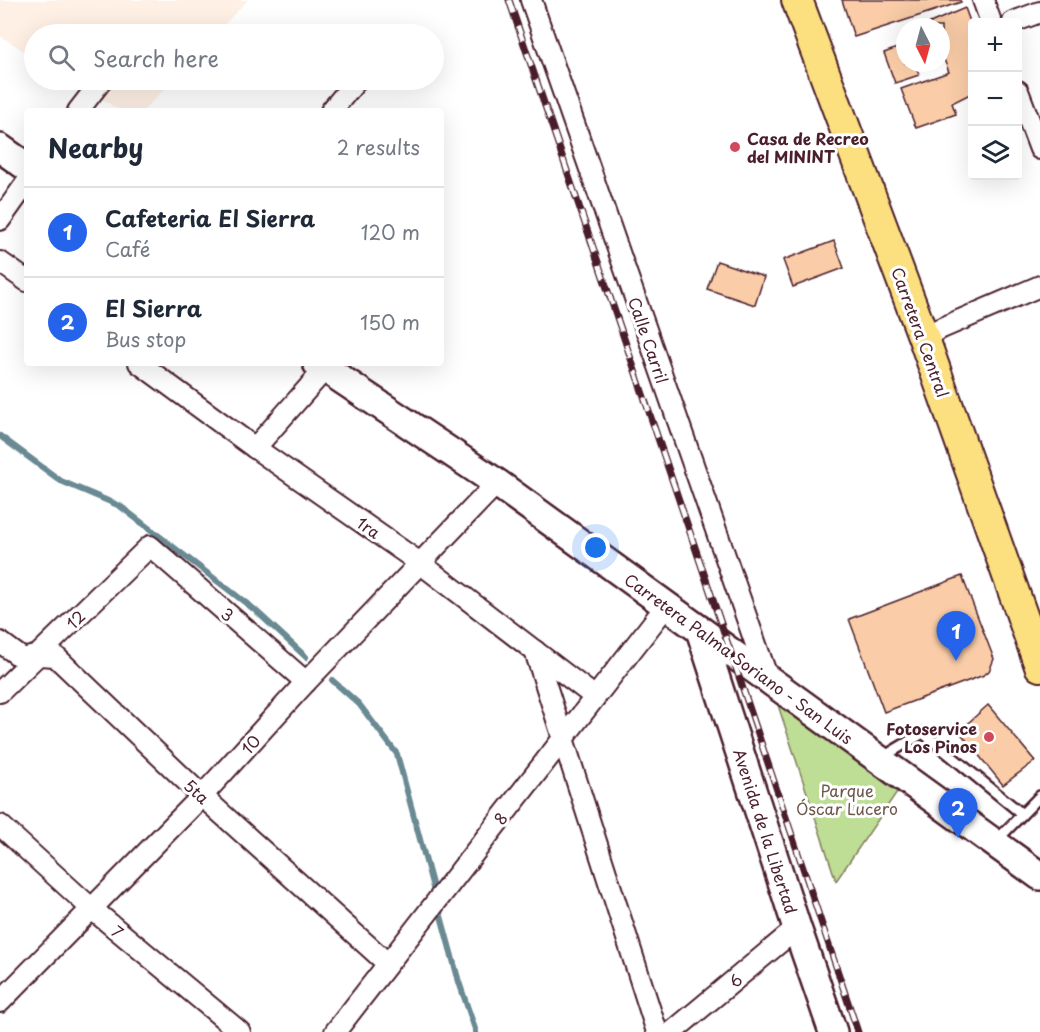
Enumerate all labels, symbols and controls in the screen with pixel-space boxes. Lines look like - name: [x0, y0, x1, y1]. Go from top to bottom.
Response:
- north arrow: [896, 18, 950, 72]
- map controls: [968, 18, 1022, 180]
- button: +: [968, 18, 1022, 72]
- search box: [24, 24, 444, 90]
- icon: search: [45, 41, 78, 74]
- text: Search here: [93, 41, 219, 74]
- button: −: [968, 72, 1022, 126]
- place label: Casa de Recreo del MININT: [747, 126, 869, 168]
- button: layers: [968, 126, 1022, 180]
- text: Nearby: [48, 128, 143, 167]
- text: 2 results: [337, 132, 420, 162]
- marker: Casa de Recreo del MININT: [728, 140, 742, 154]
- text: Cafeteria El Sierra: [105, 201, 315, 234]
- text: 1: [63, 217, 72, 247]
- text: 120 m: [361, 217, 420, 247]
- text: Café: [105, 234, 150, 264]
- street label: Carretera Central: [886, 264, 956, 400]
- text: El Sierra: [105, 291, 202, 324]
- street label: Calle Carril: [623, 294, 675, 386]
- text: 2: [60, 307, 75, 337]
- text: 150 m: [360, 307, 420, 337]
- text: Bus stop: [105, 324, 186, 354]
- street label: 1ra: [352, 510, 386, 544]
- your location: [581, 533, 610, 562]
- street label: Carretera Palma Soriano - San Luis: [620, 567, 858, 749]
- street label: 3: [216, 601, 240, 627]
- street label: 12: [60, 604, 90, 634]
- pin: 1: [936, 612, 976, 661]
- place label: Fotoservice Los Pinos: [886, 716, 977, 758]
- street label: 10: [235, 729, 265, 759]
- marker: Fotoservice Los Pinos: [982, 730, 996, 744]
- street label: Avenida de la Libertad: [728, 745, 804, 917]
- street label: 5ta: [179, 773, 215, 809]
- park label: Parque Óscar Lucero: [796, 778, 898, 820]
- pin: 2: [938, 788, 978, 838]
- street label: 8: [487, 807, 513, 829]
- street label: 7: [107, 919, 129, 943]
- street label: 6: [723, 967, 747, 993]

